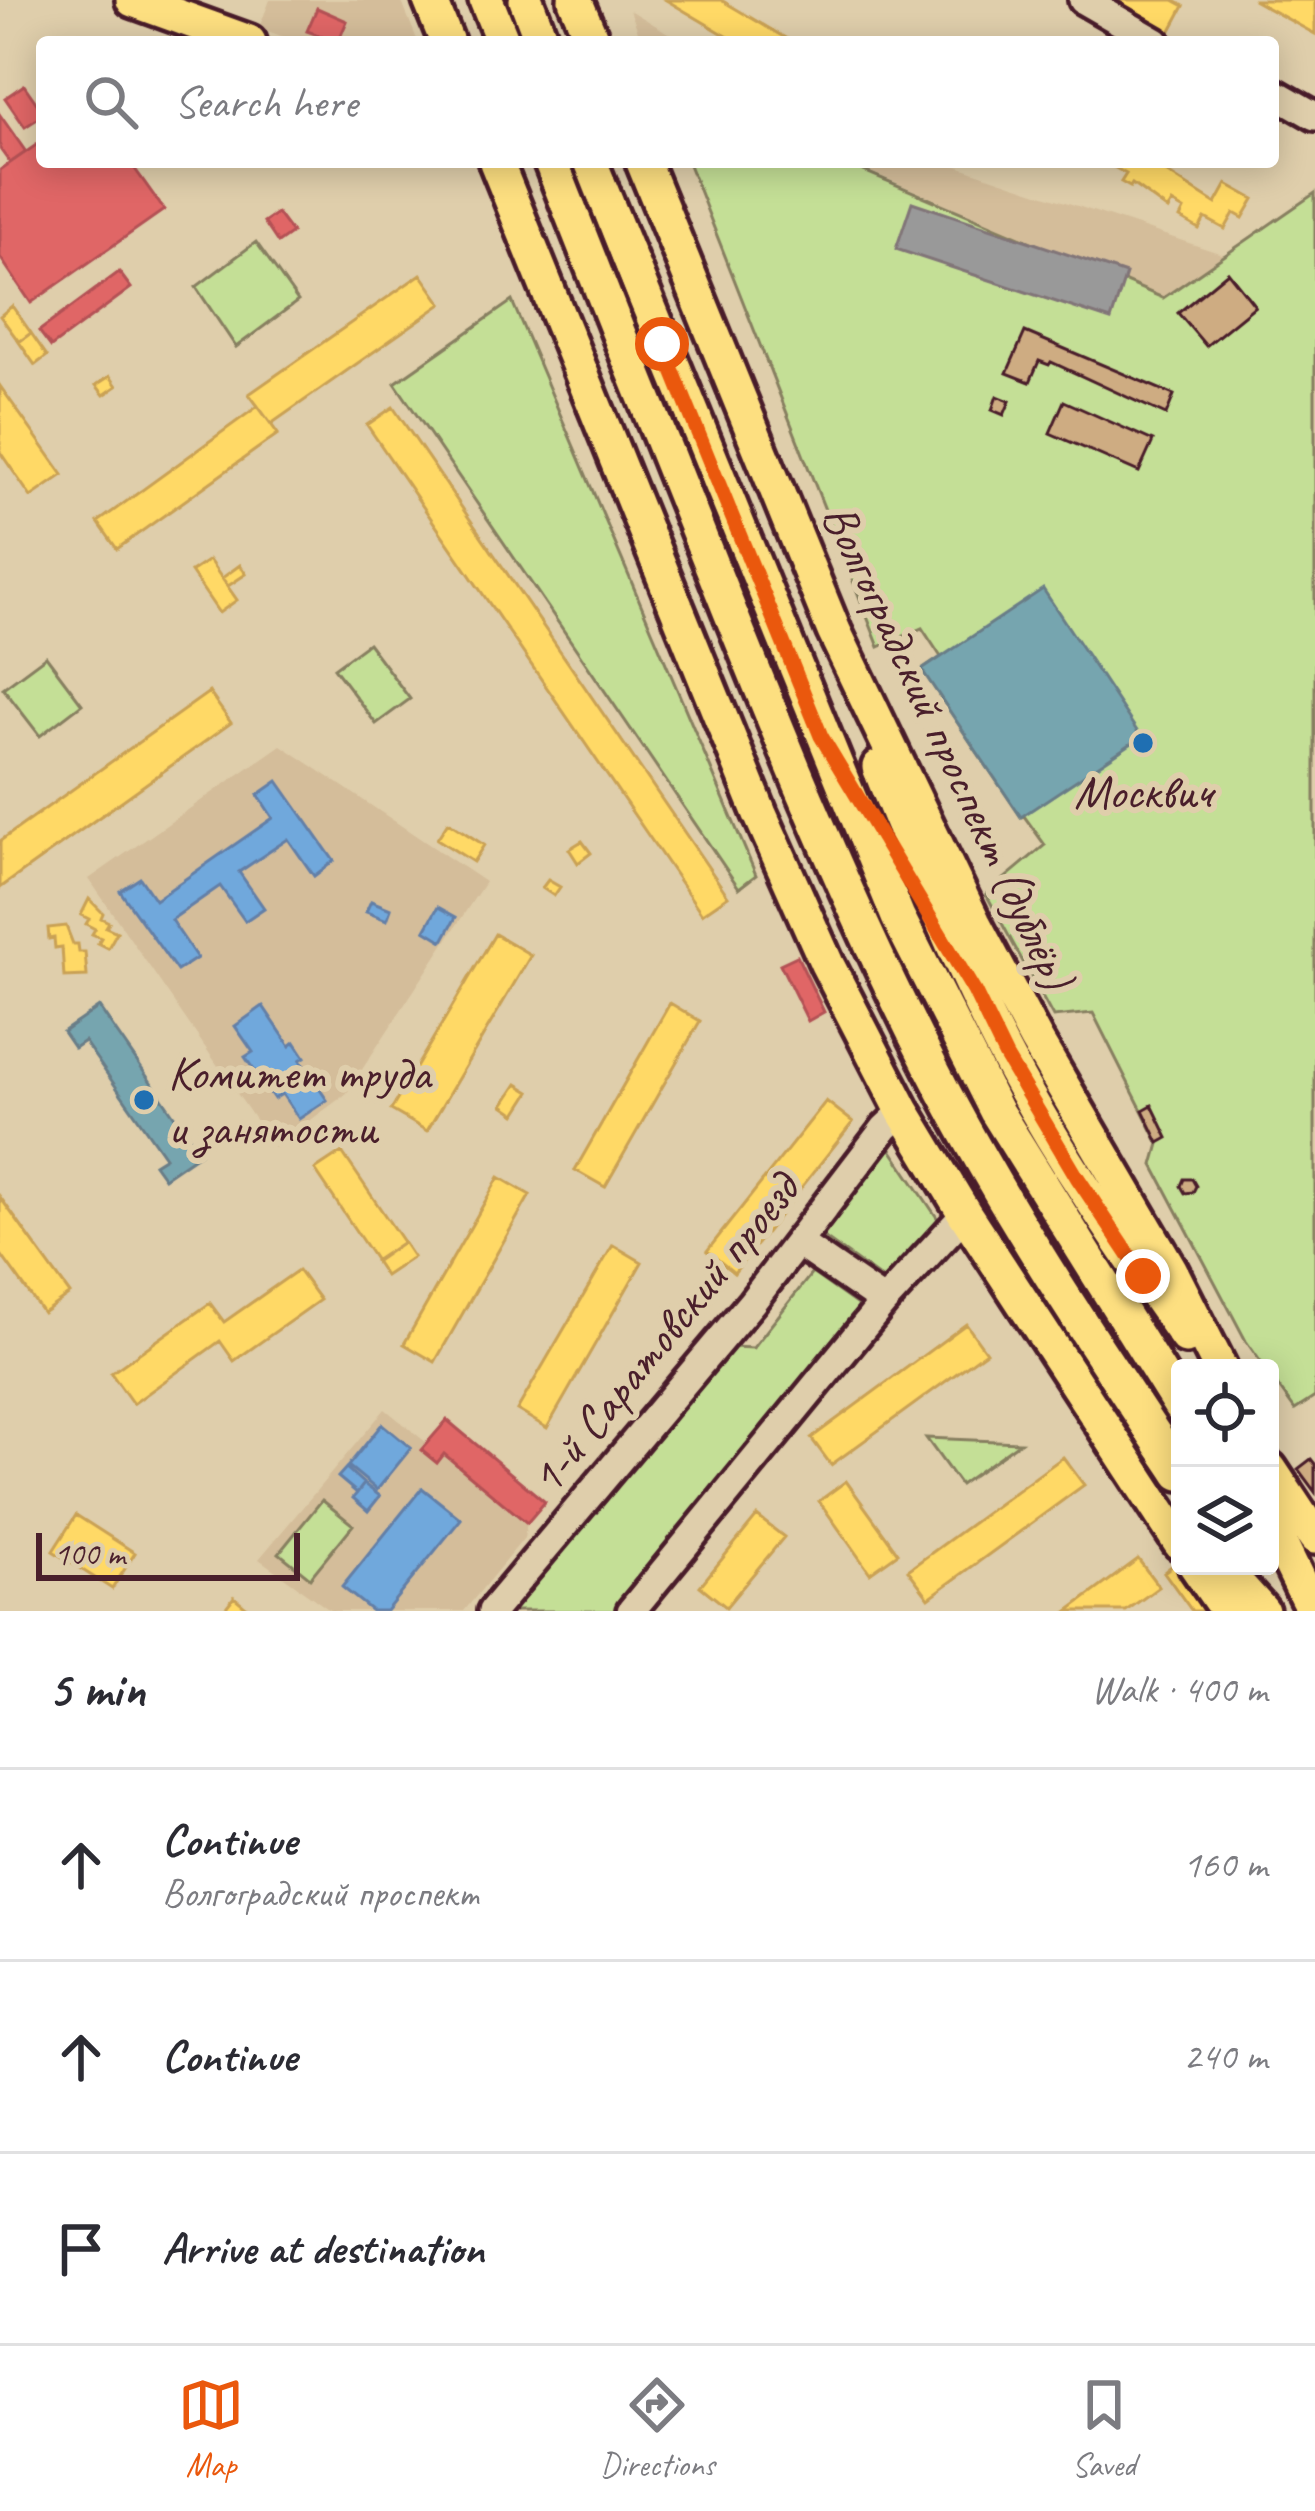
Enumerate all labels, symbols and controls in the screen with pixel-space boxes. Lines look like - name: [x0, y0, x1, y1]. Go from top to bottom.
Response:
- search box: [36, 36, 1279, 168]
- icon: search: [78, 69, 144, 135]
- text: Search here: [174, 74, 357, 131]
- route start: [635, 317, 689, 371]
- street label: Волгоградский проспект (дублёр): [809, 494, 1088, 1001]
- marker: Москвич: [1130, 730, 1156, 756]
- place label: Москвич: [1074, 762, 1217, 822]
- place label: Комитет труда и занятости: [168, 1043, 433, 1158]
- marker: Комитет труда и занятости: [131, 1087, 157, 1113]
- street label: 1-й Саратовский проезд: [516, 1158, 814, 1506]
- route end: [1116, 1249, 1170, 1303]
- map controls: [1171, 1359, 1279, 1575]
- button: locate: [1171, 1359, 1279, 1467]
- button: layers: [1171, 1467, 1279, 1575]
- scale bar: [36, 1527, 300, 1580]
- text: 100 m: [54, 1533, 125, 1575]
- text: 5 min: [48, 1657, 145, 1721]
- text: Walk · 400 m: [1091, 1665, 1267, 1714]
- text: Continue: [162, 1812, 296, 1869]
- icon: ahead: [48, 1832, 114, 1898]
- text: 160 m: [1183, 1840, 1267, 1889]
- text: Волгоградский проспект: [162, 1869, 479, 1918]
- icon: ahead: [48, 2024, 114, 2090]
- text: Continue: [162, 2028, 296, 2085]
- text: 240 m: [1183, 2032, 1267, 2081]
- icon: arrive: [48, 2216, 114, 2282]
- text: Arrive at destination: [162, 2220, 484, 2277]
- tab: Map: [178, 2372, 244, 2486]
- tab: Directions: [600, 2372, 715, 2486]
- tab: Saved: [1071, 2372, 1137, 2486]

